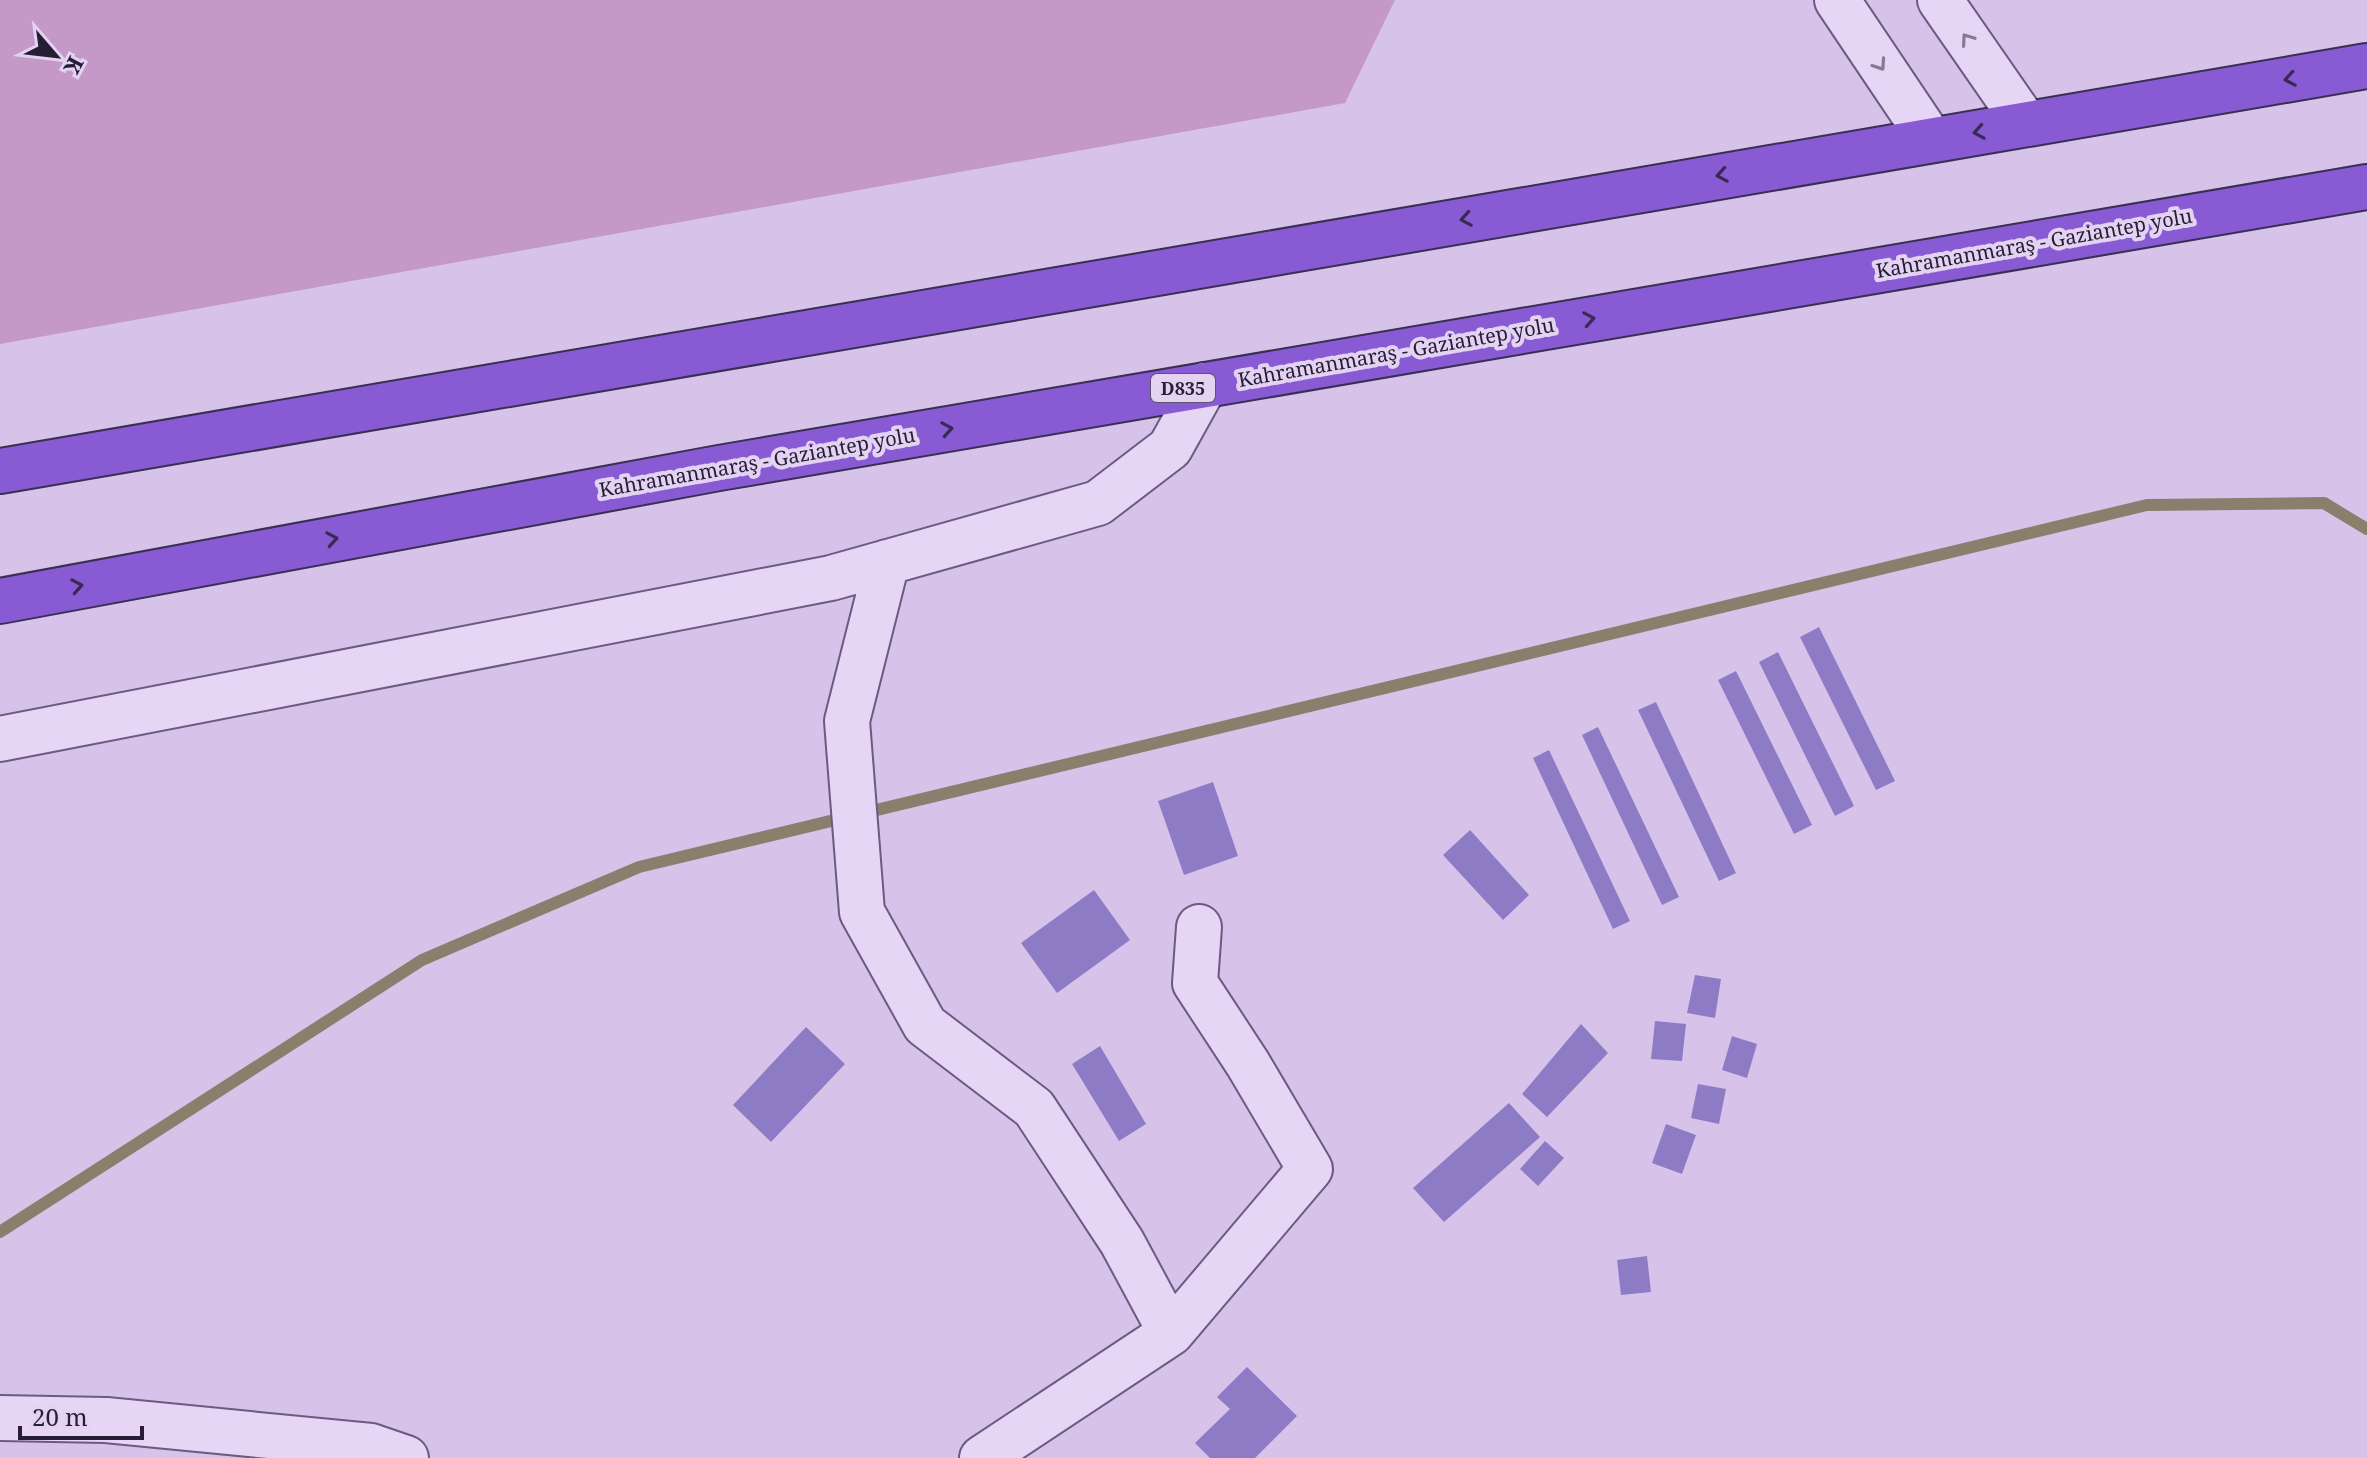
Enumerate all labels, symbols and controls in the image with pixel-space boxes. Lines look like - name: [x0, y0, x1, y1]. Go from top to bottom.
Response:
- north arrow: [16, 16, 96, 96]
- one-way arrow: [1962, 33, 1977, 47]
- text: K: [57, 52, 92, 81]
- one-way arrow: [1870, 56, 1885, 70]
- one-way arrow: [2283, 70, 2297, 87]
- one-way arrow: [1972, 123, 1985, 140]
- one-way arrow: [1715, 166, 1729, 183]
- street label: Kahramanmaraş - Gaziantep yolu: [1874, 202, 2195, 284]
- one-way arrow: [1459, 210, 1473, 227]
- street label: Kahramanmaraş - Gaziantep yolu: [1236, 311, 1557, 393]
- one-way arrow: [1582, 311, 1596, 328]
- road number: D835: [1151, 374, 1215, 402]
- street label: Kahramanmaraş - Gaziantep yolu: [597, 421, 918, 503]
- one-way arrow: [940, 421, 953, 438]
- one-way arrow: [326, 532, 339, 549]
- one-way arrow: [70, 579, 83, 596]
- scale bar: [20, 1390, 142, 1440]
- text: 20 m: [32, 1400, 88, 1433]

